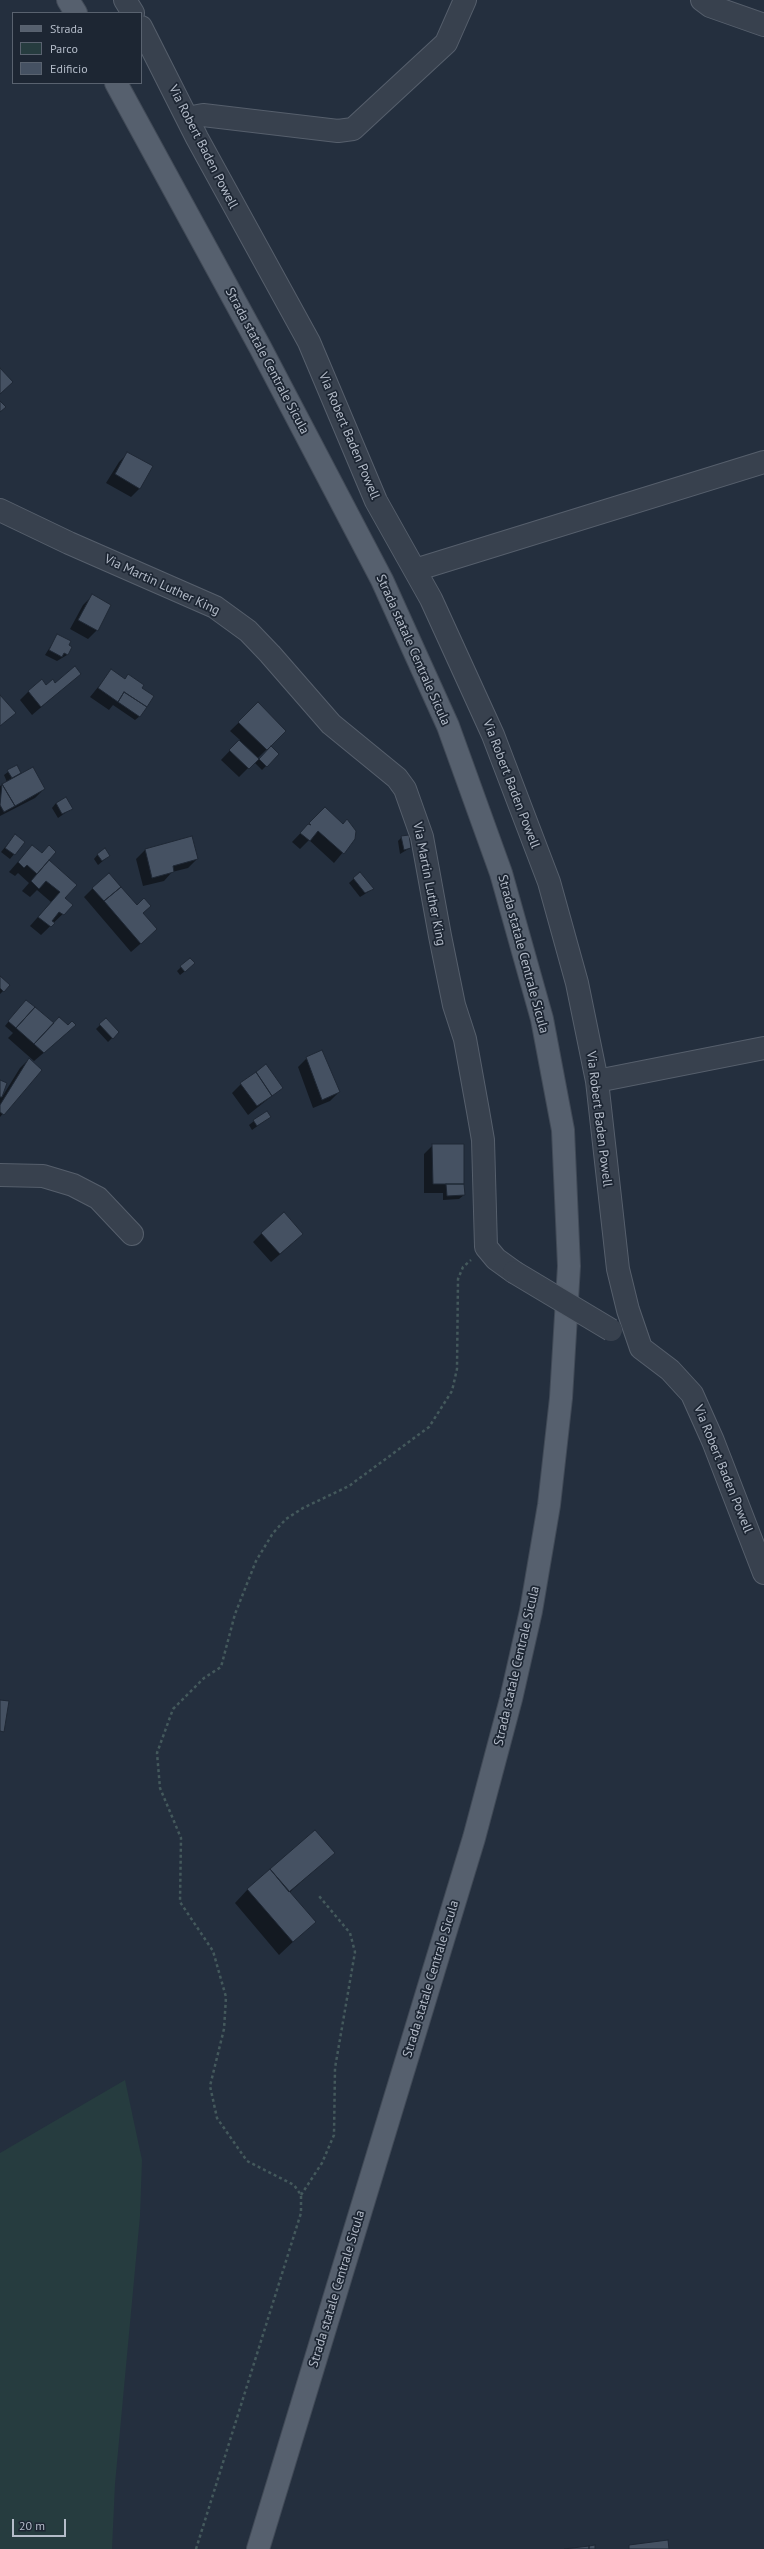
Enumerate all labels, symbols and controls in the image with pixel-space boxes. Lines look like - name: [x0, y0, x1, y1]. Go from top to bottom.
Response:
- legend: [12, 12, 142, 84]
- text: Strada: [50, 21, 83, 36]
- text: Parco: [50, 41, 78, 56]
- text: Edificio: [50, 61, 88, 76]
- street label: Via Robert Baden Powell: [165, 83, 241, 211]
- street label: Strada statale Centrale Sicula: [222, 285, 312, 437]
- street label: Via Robert Baden Powell: [315, 370, 383, 502]
- street label: Via Martin Luther King: [102, 551, 222, 619]
- street label: Strada statale Centrale Sicula: [373, 572, 453, 728]
- street label: Via Robert Baden Powell: [479, 717, 543, 851]
- street label: Via Martin Luther King: [409, 821, 449, 947]
- street label: Strada statale Centrale Sicula: [494, 873, 552, 1035]
- street label: Via Robert Baden Powell: [583, 1050, 615, 1188]
- street label: Via Robert Baden Powell: [690, 1403, 756, 1535]
- street label: Strada statale Centrale Sicula: [491, 1585, 543, 1747]
- street label: Strada statale Centrale Sicula: [400, 1899, 462, 2059]
- street label: Strada statale Centrale Sicula: [306, 2209, 368, 2369]
- scale bar: [14, 2511, 68, 2537]
- text: 20 m: [19, 2518, 45, 2533]

